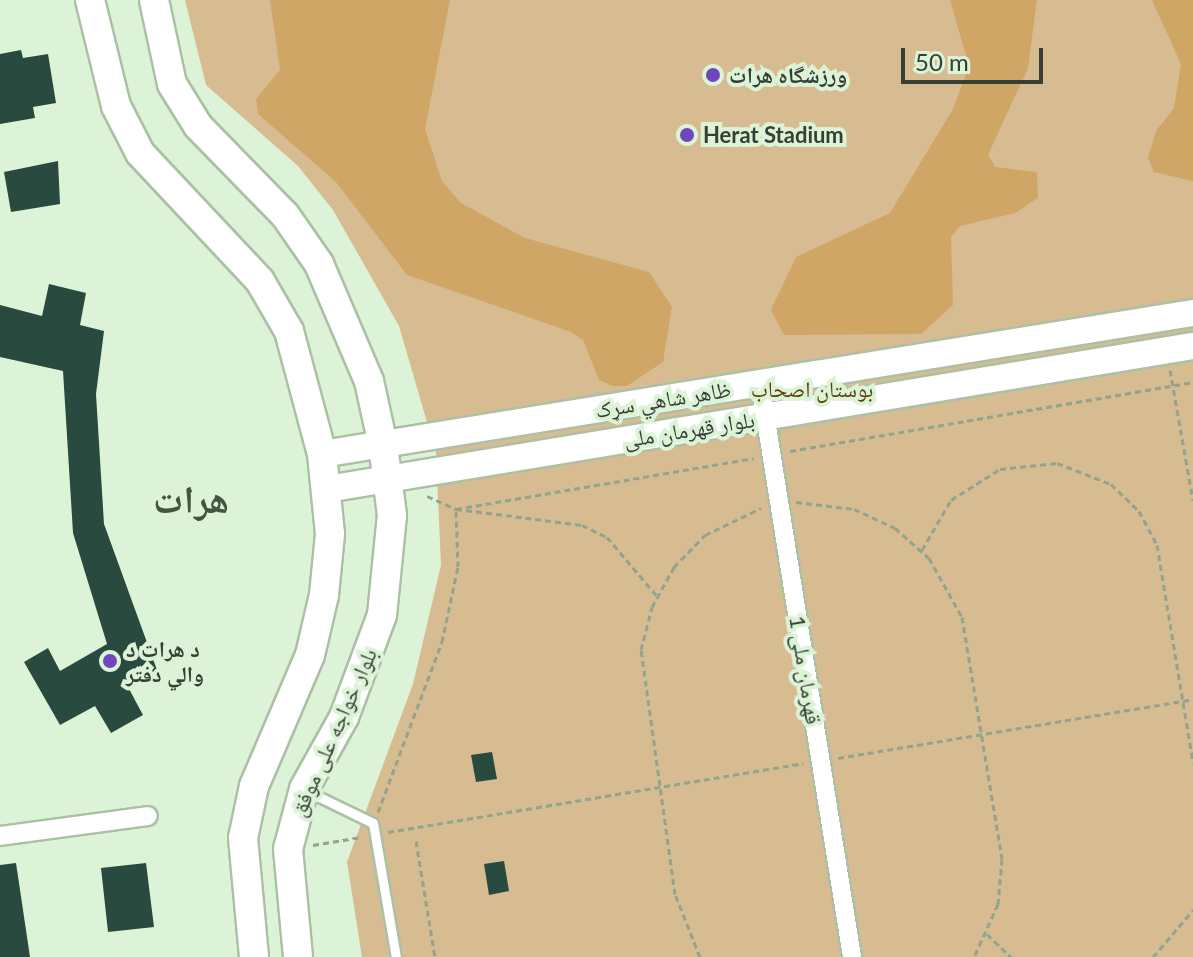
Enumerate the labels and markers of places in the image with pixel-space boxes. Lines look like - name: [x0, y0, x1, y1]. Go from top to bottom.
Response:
- place label: ورزشگاه هرات: [729, 62, 847, 88]
- marker: ورزشگاه هرات: [704, 66, 722, 84]
- place label: Herat Stadium: [703, 122, 844, 148]
- marker: Herat Stadium: [678, 126, 696, 144]
- place label: د هرات د والي دفتر: [126, 635, 204, 686]
- marker: د هرات د والي دفتر: [101, 652, 119, 670]

